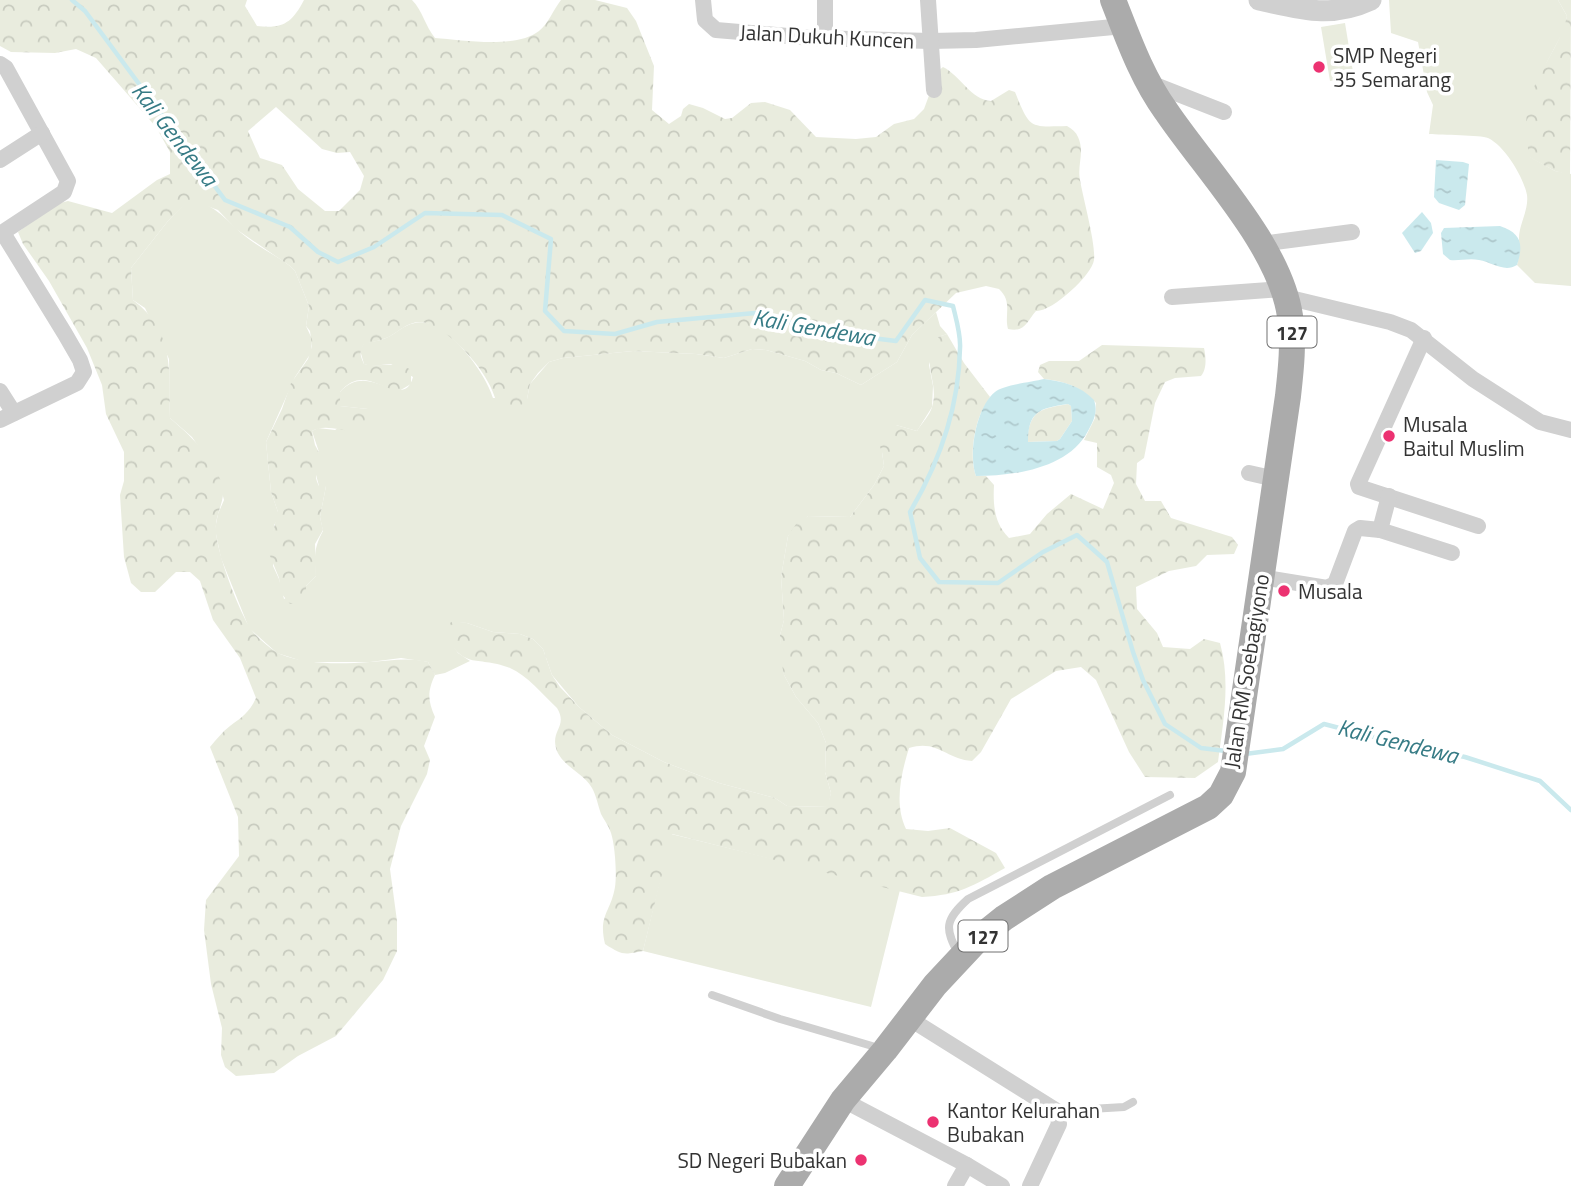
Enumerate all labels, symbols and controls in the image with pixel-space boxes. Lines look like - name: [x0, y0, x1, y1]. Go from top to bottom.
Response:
- street label: Jalan Dukuh Kuncen: [739, 15, 915, 57]
- place label: SMP Negeri 35 Semarang: [1333, 39, 1451, 95]
- marker: SMP Negeri 35 Semarang: [1311, 59, 1327, 75]
- water label: Kali Gendewa: [123, 75, 228, 194]
- water label: Kali Gendewa: [750, 299, 879, 355]
- road number: 127: [1268, 316, 1316, 348]
- place label: Musala Baitul Muslim: [1403, 408, 1525, 464]
- marker: Musala Baitul Muslim: [1381, 428, 1397, 444]
- street label: Jalan RM Soebagiyono: [1215, 571, 1277, 771]
- place label: Musala: [1298, 575, 1363, 607]
- marker: Musala: [1276, 583, 1292, 599]
- water label: Kali Gendewa: [1334, 709, 1463, 773]
- road number: 127: [958, 920, 1007, 952]
- place label: Kantor Kelurahan Bubakan: [947, 1094, 1100, 1150]
- marker: Kantor Kelurahan Bubakan: [925, 1114, 941, 1130]
- place label: SD Negeri Bubakan: [677, 1144, 847, 1176]
- marker: SD Negeri Bubakan: [853, 1152, 869, 1168]

